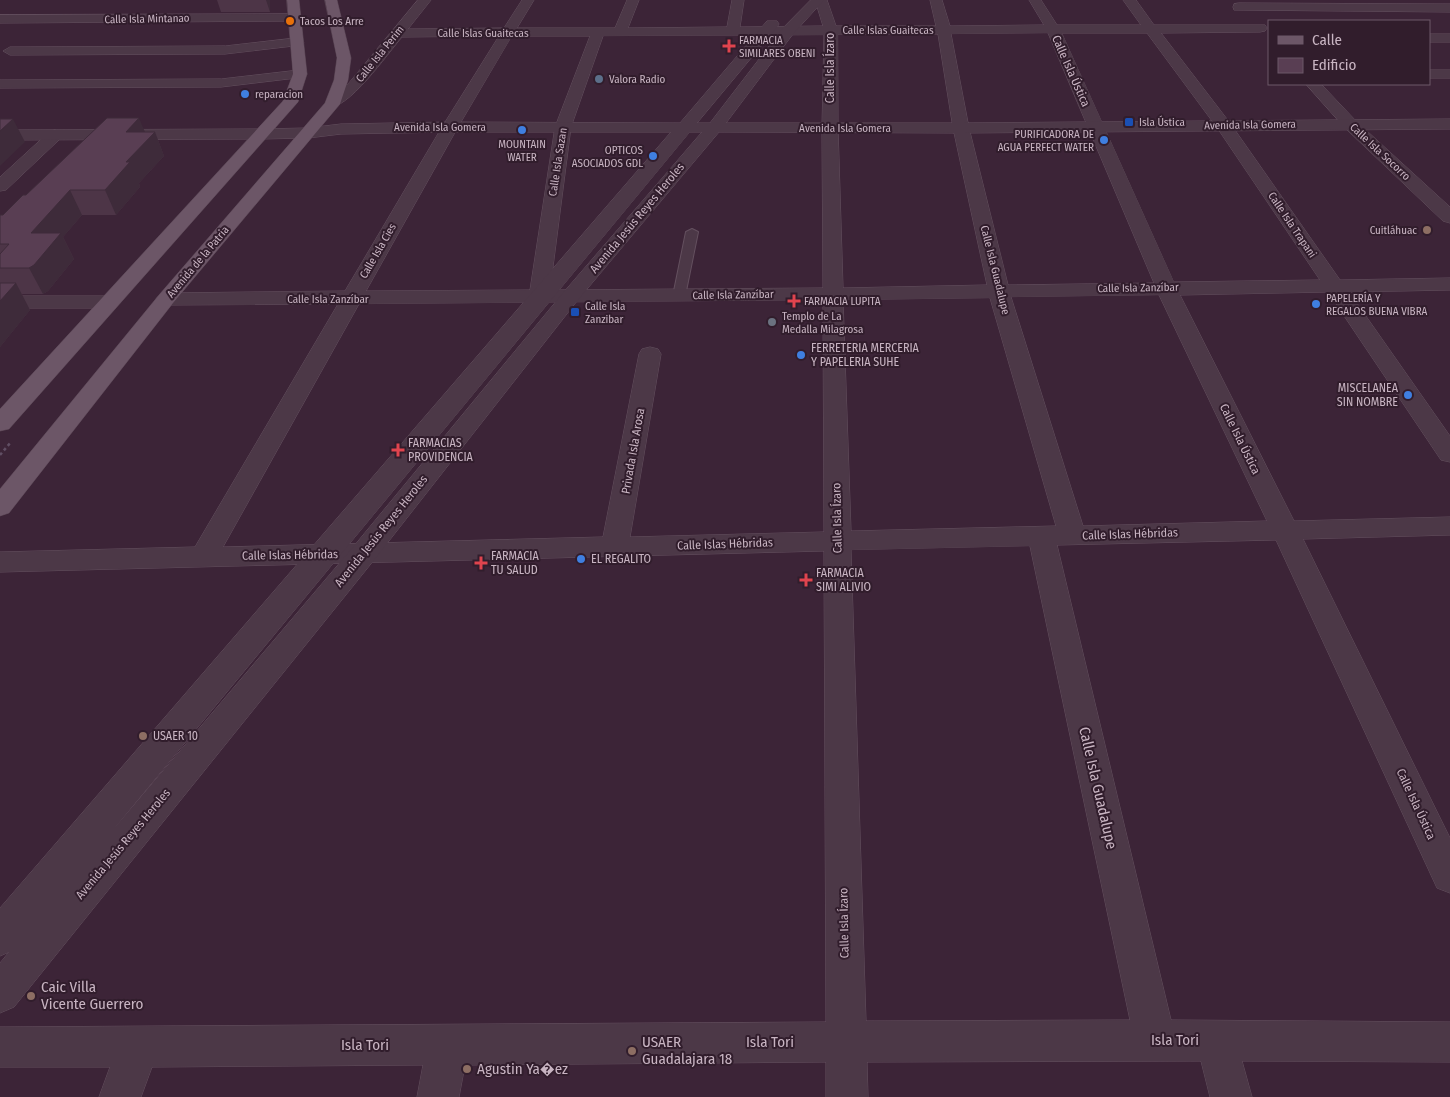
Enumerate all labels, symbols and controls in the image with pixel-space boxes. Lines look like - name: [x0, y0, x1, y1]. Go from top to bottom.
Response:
- street label: Calle Isla Mintanao: [104, 12, 190, 26]
- marker: Tacos Los Arre: [284, 15, 296, 27]
- place label: Tacos Los Arre: [300, 15, 364, 28]
- legend: [1268, 20, 1430, 85]
- street label: Calle Isla Perim: [353, 23, 407, 85]
- street label: Calle Islas Guaitecas: [842, 24, 934, 37]
- street label: Calle Islas Guaitecas: [437, 27, 529, 40]
- text: Calle: [1312, 31, 1342, 49]
- street label: Calle Isla Ízaro: [822, 33, 837, 103]
- street label: Calle Isla Ústica: [1049, 33, 1094, 109]
- place label: FARMACIA SIMILARES OBENI: [739, 34, 815, 60]
- marker: FARMACIA SIMILARES OBENI: [723, 40, 735, 52]
- text: Edificio: [1312, 56, 1357, 74]
- marker: Valora Radio: [593, 73, 605, 85]
- place label: Valora Radio: [609, 73, 665, 86]
- marker: reparacion: [239, 88, 251, 100]
- place label: reparacion: [255, 88, 303, 101]
- place label: Isla Ústica: [1139, 115, 1185, 129]
- marker: Isla Ústica: [1123, 116, 1135, 128]
- street label: Avenida Isla Gomera: [1204, 118, 1296, 132]
- street label: Avenida Isla Gomera: [394, 121, 486, 134]
- street label: Calle Isla Socorro: [1347, 121, 1413, 183]
- street label: Avenida Isla Gomera: [799, 122, 891, 135]
- marker: MOUNTAIN WATER: [516, 124, 528, 136]
- street label: Calle Isla Sazan: [546, 127, 570, 197]
- place label: PURIFICADORA DE AGUA PERFECT WATER: [998, 128, 1094, 154]
- marker: PURIFICADORA DE AGUA PERFECT WATER: [1098, 134, 1110, 146]
- place label: MOUNTAIN WATER: [498, 138, 546, 164]
- place label: OPTICOS ASOCIADOS GDL: [572, 144, 644, 170]
- marker: OPTICOS ASOCIADOS GDL: [647, 150, 659, 162]
- street label: Avenida Jesús Reyes Heroles: [587, 160, 687, 276]
- street label: Calle Isla Trapani: [1265, 190, 1319, 260]
- street label: Calle Isla Cíes: [357, 221, 399, 281]
- street label: Avenida de la Patria: [164, 224, 232, 300]
- street label: Calle Isla Guadalupe: [978, 224, 1012, 316]
- place label: Cuitláhuac: [1370, 224, 1417, 237]
- marker: Cuitláhuac: [1421, 224, 1433, 236]
- street label: Calle Isla Zanzíbar: [1097, 281, 1179, 295]
- street label: Calle Isla Zanzíbar: [692, 288, 774, 302]
- place label: PAPELERÍA Y REGALOS BUENA VIBRA: [1326, 291, 1428, 318]
- street label: Calle Isla Zanzíbar: [287, 293, 369, 306]
- marker: FARMACIA LUPITA: [788, 295, 800, 307]
- place label: FARMACIA LUPITA: [804, 295, 881, 308]
- marker: PAPELERÍA Y REGALOS BUENA VIBRA: [1310, 298, 1322, 310]
- place label: Calle Isla Zanzibar: [585, 300, 625, 326]
- marker: Calle Isla Zanzibar: [569, 306, 581, 318]
- place label: Templo de La Medalla Milagrosa: [782, 310, 863, 336]
- marker: Templo de La Medalla Milagrosa: [766, 316, 778, 328]
- place label: FERRETERIA MERCERIA Y PAPELERIA SUHE: [811, 341, 920, 369]
- marker: FERRETERIA MERCERIA Y PAPELERIA SUHE: [795, 349, 807, 361]
- place label: MISCELANEA SIN NOMBRE: [1337, 381, 1399, 409]
- marker: MISCELANEA SIN NOMBRE: [1402, 389, 1414, 401]
- street label: Calle Isla Ústica: [1217, 401, 1264, 477]
- street label: Privada Isla Arosa: [619, 407, 647, 495]
- place label: FARMACIAS PROVIDENCIA: [408, 436, 474, 464]
- marker: FARMACIAS PROVIDENCIA: [392, 444, 404, 456]
- street label: Avenida Jesús Reyes Heroles: [332, 472, 430, 590]
- street label: Calle Isla Ízaro: [828, 483, 845, 553]
- street label: Calle Islas Hébridas: [1082, 525, 1178, 543]
- street label: Calle Islas Hébridas: [677, 535, 773, 553]
- street label: Calle Islas Hébridas: [242, 547, 338, 563]
- place label: FARMACIA TU SALUD: [491, 549, 539, 577]
- place label: EL REGALITO: [591, 552, 651, 566]
- marker: EL REGALITO: [575, 553, 587, 565]
- marker: FARMACIA TU SALUD: [475, 557, 487, 569]
- place label: FARMACIA SIMI ALIVIO: [816, 566, 871, 594]
- marker: FARMACIA SIMI ALIVIO: [800, 574, 812, 586]
- street label: Calle Isla Guadalupe: [1075, 725, 1121, 851]
- place label: USAER 10: [153, 729, 198, 743]
- marker: USAER 10: [137, 730, 149, 742]
- street label: Calle Isla Ústica: [1393, 766, 1440, 842]
- street label: Avenida Jesús Reyes Heroles: [73, 786, 173, 902]
- street label: Calle Isla Ízaro: [835, 888, 852, 958]
- place label: Caic Villa Vicente Guerrero: [41, 978, 144, 1013]
- marker: Caic Villa Vicente Guerrero: [25, 990, 37, 1002]
- street label: Isla Tori: [1151, 1031, 1199, 1049]
- place label: USAER Guadalajara 18: [642, 1033, 732, 1068]
- street label: Isla Tori: [746, 1033, 794, 1051]
- street label: Isla Tori: [341, 1036, 389, 1054]
- marker: USAER Guadalajara 18: [626, 1045, 638, 1057]
- place label: Agustin Ya�ez: [477, 1060, 568, 1078]
- marker: Agustin Ya�ez: [461, 1063, 473, 1075]

